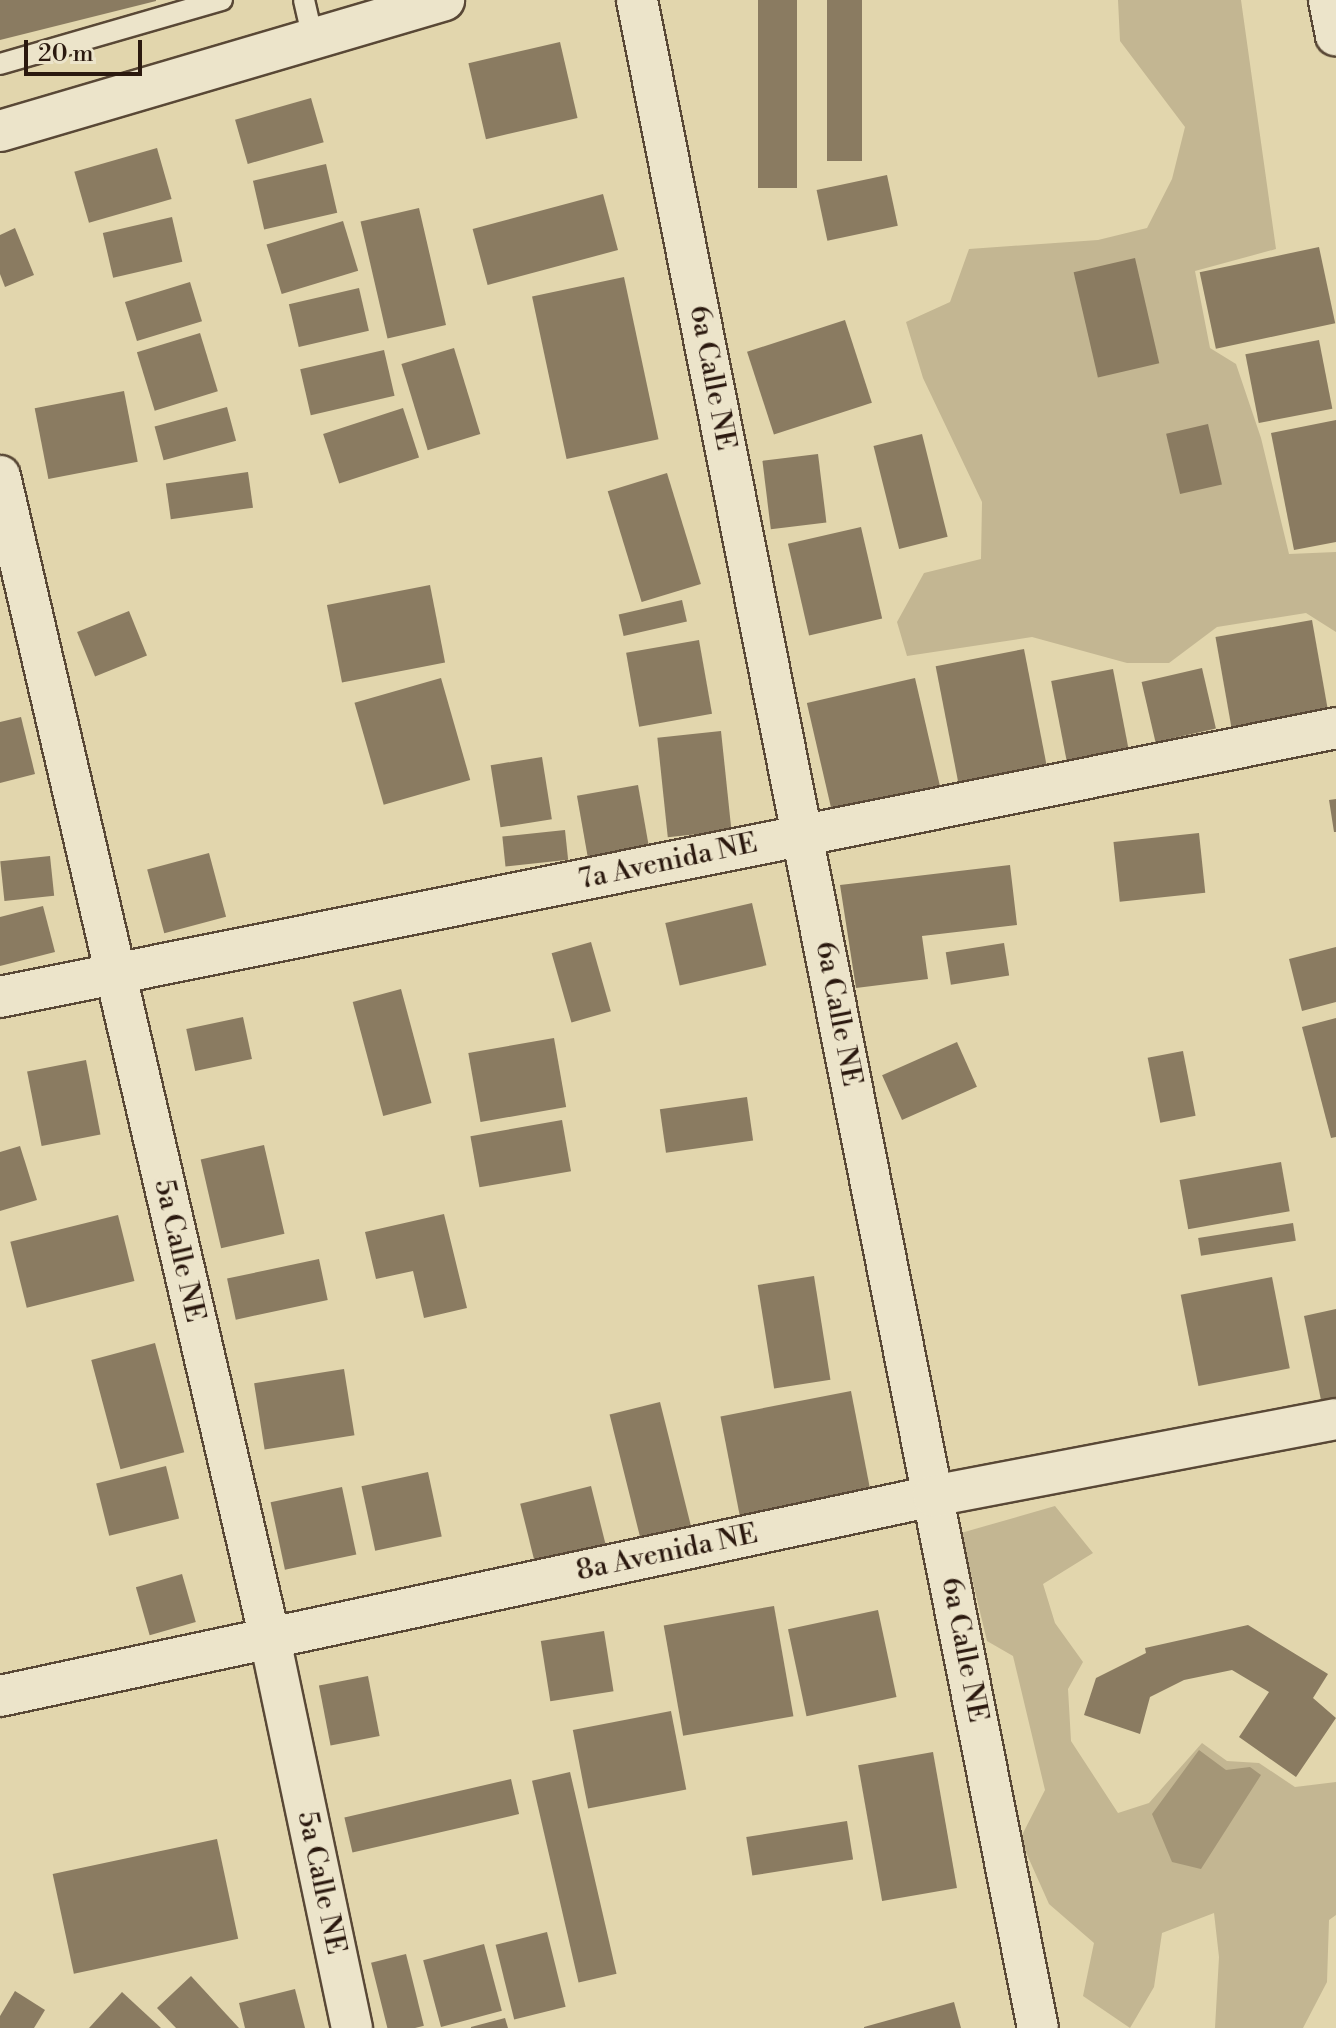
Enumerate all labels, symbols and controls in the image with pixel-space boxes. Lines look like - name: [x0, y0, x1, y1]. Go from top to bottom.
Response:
- scale bar: [28, 24, 146, 74]
- text: 20 m: [38, 39, 94, 69]
- street label: 6a Calle NE: [681, 303, 743, 453]
- street label: 7a Avenida NE: [576, 827, 760, 897]
- street label: 6a Calle NE: [807, 939, 869, 1089]
- street label: 5a Calle NE: [146, 1176, 212, 1326]
- street label: 8a Avenida NE: [573, 1517, 761, 1589]
- street label: 6a Calle NE: [933, 1575, 995, 1725]
- street label: 5a Calle NE: [289, 1808, 353, 1958]

